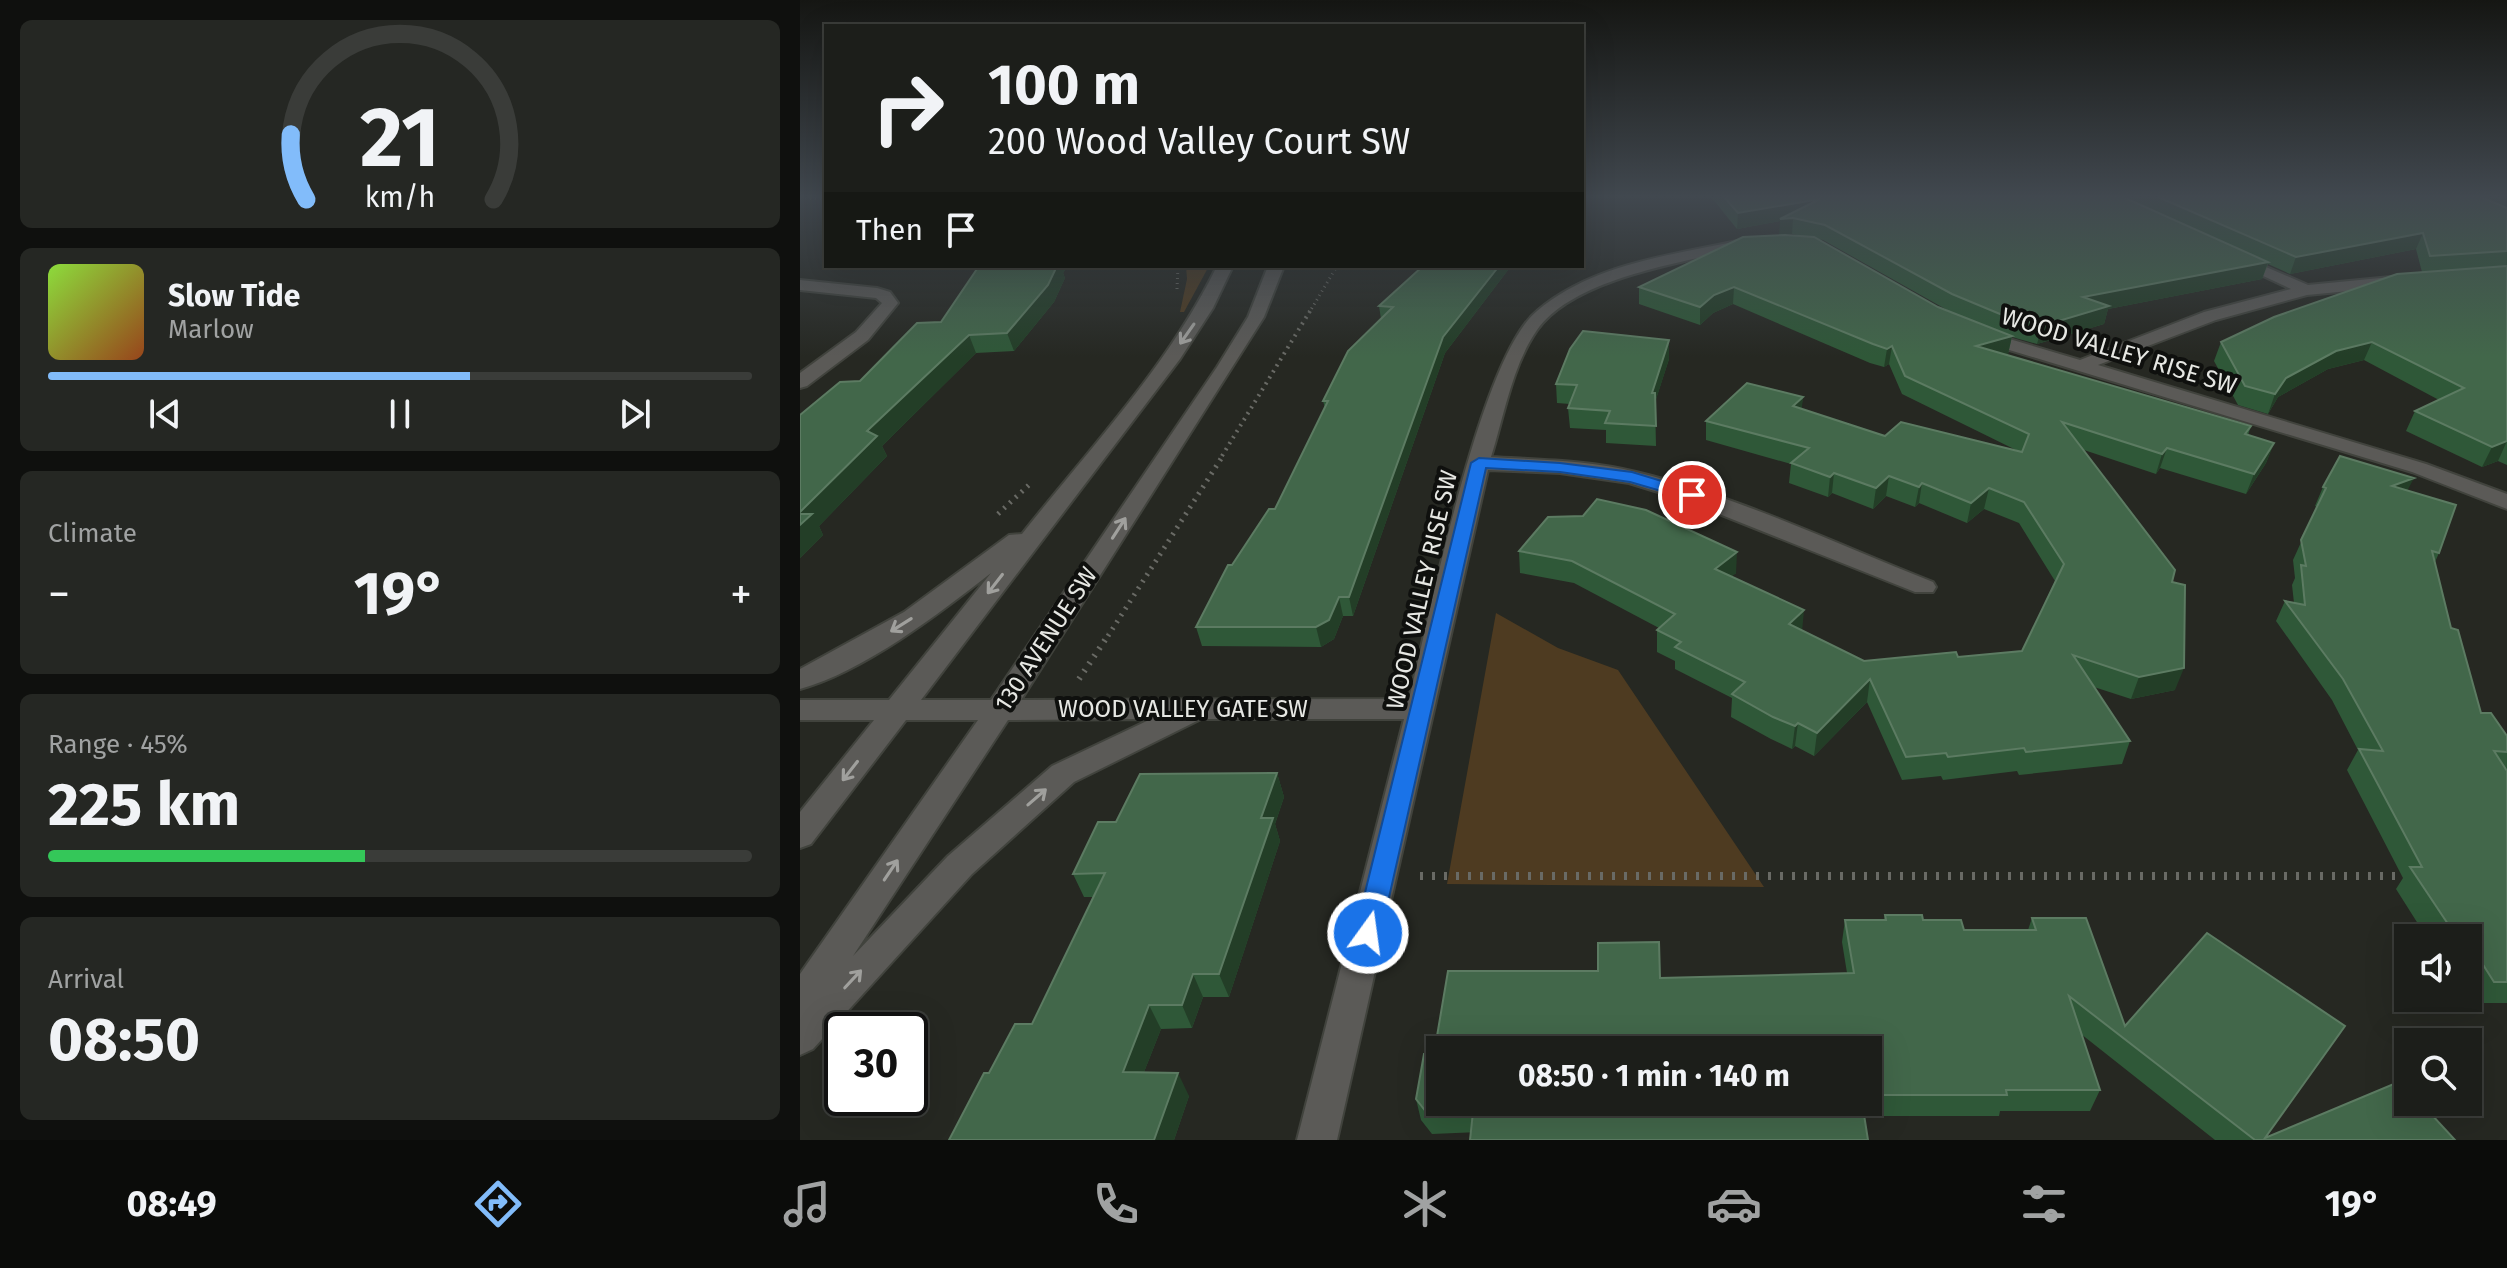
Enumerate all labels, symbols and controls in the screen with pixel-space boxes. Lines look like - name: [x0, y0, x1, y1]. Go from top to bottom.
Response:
- text: 100 m: [988, 52, 1140, 119]
- icon: right: [856, 56, 960, 160]
- text: 21: [360, 88, 440, 188]
- text: 200 Wood Valley Court SW: [988, 120, 1410, 164]
- text: km/h: [365, 180, 435, 215]
- icon: arrive: [939, 208, 983, 252]
- text: Then: [856, 212, 923, 248]
- text: Slow Tide: [168, 278, 300, 314]
- street label: WOOD VALLEY RISE SW: [1998, 302, 2240, 400]
- text: Marlow: [168, 314, 254, 345]
- one-way arrow: [1179, 322, 1195, 344]
- icon: previous: [143, 392, 187, 436]
- icon: pause: [378, 392, 422, 436]
- icon: next: [613, 392, 657, 436]
- pin: [1658, 461, 1726, 529]
- street label: WOOD VALLEY RISE SW: [1381, 468, 1463, 712]
- icon: arrive: [1670, 473, 1714, 517]
- one-way arrow: [1111, 517, 1128, 539]
- text: Climate: [48, 518, 137, 549]
- text: 19°: [354, 558, 446, 630]
- street label: 130 AVENUE SW: [989, 562, 1103, 716]
- text: −: [48, 568, 70, 621]
- text: +: [730, 568, 752, 621]
- one-way arrow: [986, 573, 1003, 594]
- one-way arrow: [891, 617, 913, 634]
- street label: WOOD VALLEY GATE SW: [1058, 695, 1308, 723]
- text: Range · 45%: [48, 729, 188, 760]
- one-way arrow: [842, 760, 859, 781]
- text: 225 km: [48, 769, 240, 841]
- one-way arrow: [1027, 788, 1047, 806]
- one-way arrow: [883, 859, 900, 881]
- position arrow: [1326, 891, 1410, 975]
- map controls: [2394, 924, 2482, 1116]
- button: sound: [2394, 924, 2482, 1012]
- text: Arrival: [48, 964, 124, 995]
- one-way arrow: [843, 969, 862, 989]
- text: 08:50: [48, 1004, 200, 1076]
- speed limit sign: 30: [824, 1012, 928, 1116]
- button: search: [2394, 1028, 2482, 1116]
- text: 08:50 · 1 min · 140 m: [1518, 1058, 1790, 1094]
- icon: directions: [470, 1176, 526, 1232]
- icon: music: [779, 1176, 835, 1232]
- icon: phone: [1088, 1176, 1144, 1232]
- icon: climate: [1397, 1176, 1453, 1232]
- icon: car: [1706, 1176, 1762, 1232]
- icon: filters: [2016, 1176, 2072, 1232]
- text: 08:49: [127, 1182, 217, 1226]
- text: 19°: [2325, 1182, 2380, 1226]

